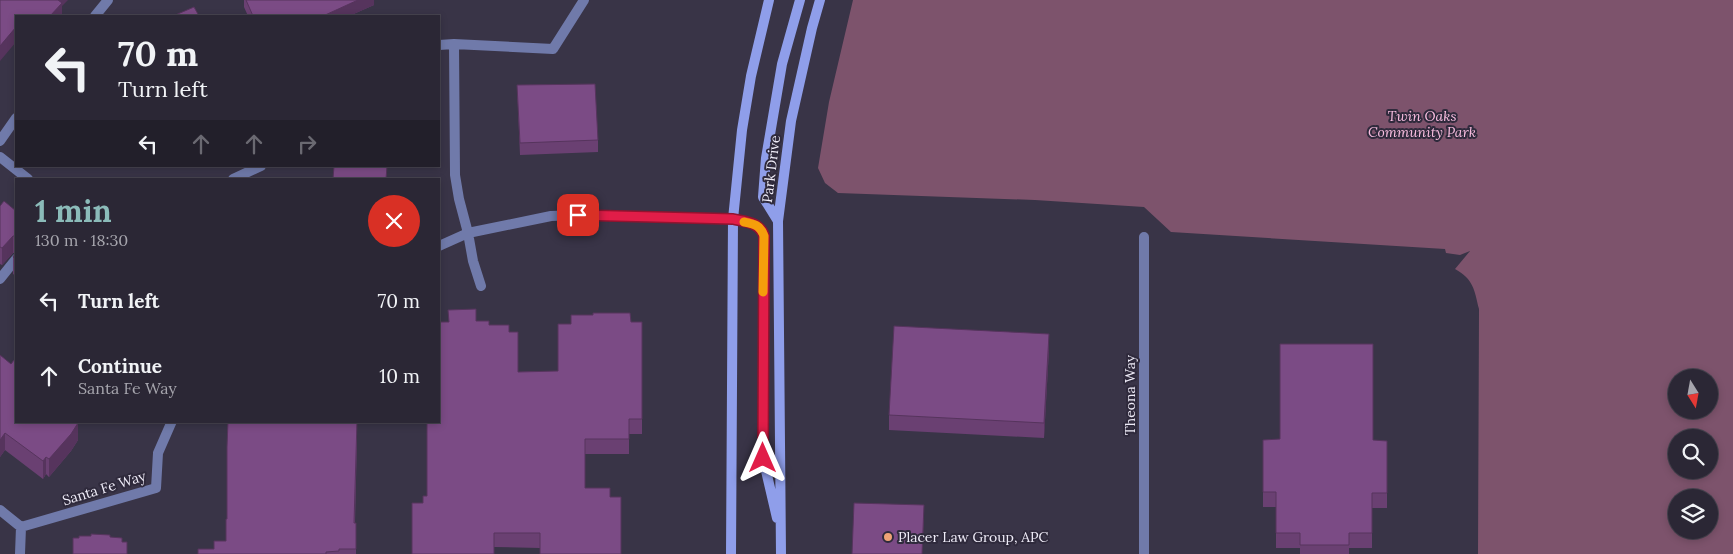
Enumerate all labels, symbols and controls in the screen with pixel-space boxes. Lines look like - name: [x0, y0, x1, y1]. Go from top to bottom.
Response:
- text: 70 m: [118, 31, 198, 76]
- icon: left: [35, 35, 100, 100]
- text: Turn left: [118, 75, 208, 103]
- park label: Twin Oaks Community Park: [1368, 107, 1476, 141]
- icon: left: [134, 130, 162, 158]
- icon: ahead: [187, 130, 215, 158]
- icon: ahead: [240, 130, 268, 158]
- icon: right: [293, 130, 321, 158]
- street label: Park Drive: [758, 134, 784, 204]
- text: 1 min: [35, 192, 112, 230]
- pin: [557, 194, 599, 236]
- button: close: [368, 195, 420, 247]
- icon: arrive: [564, 201, 592, 229]
- text: 130 m · 18:30: [35, 230, 128, 250]
- icon: left: [35, 287, 63, 315]
- text: Turn left: [78, 289, 159, 313]
- text: 70 m: [377, 289, 420, 313]
- text: Continue: [78, 354, 162, 378]
- street label: Theona Way: [1121, 354, 1139, 435]
- icon: ahead: [35, 362, 63, 390]
- text: 10 m: [379, 364, 420, 388]
- north arrow: [1668, 369, 1718, 419]
- map controls: [1668, 369, 1718, 539]
- text: Santa Fe Way: [78, 378, 177, 398]
- button: search: [1668, 429, 1718, 479]
- position arrow: [736, 431, 788, 483]
- street label: Santa Fe Way: [60, 467, 149, 509]
- button: layers: [1668, 489, 1718, 539]
- place label: Placer Law Group, APC: [898, 528, 1048, 546]
- marker: Placer Law Group, APC: [882, 531, 894, 543]

